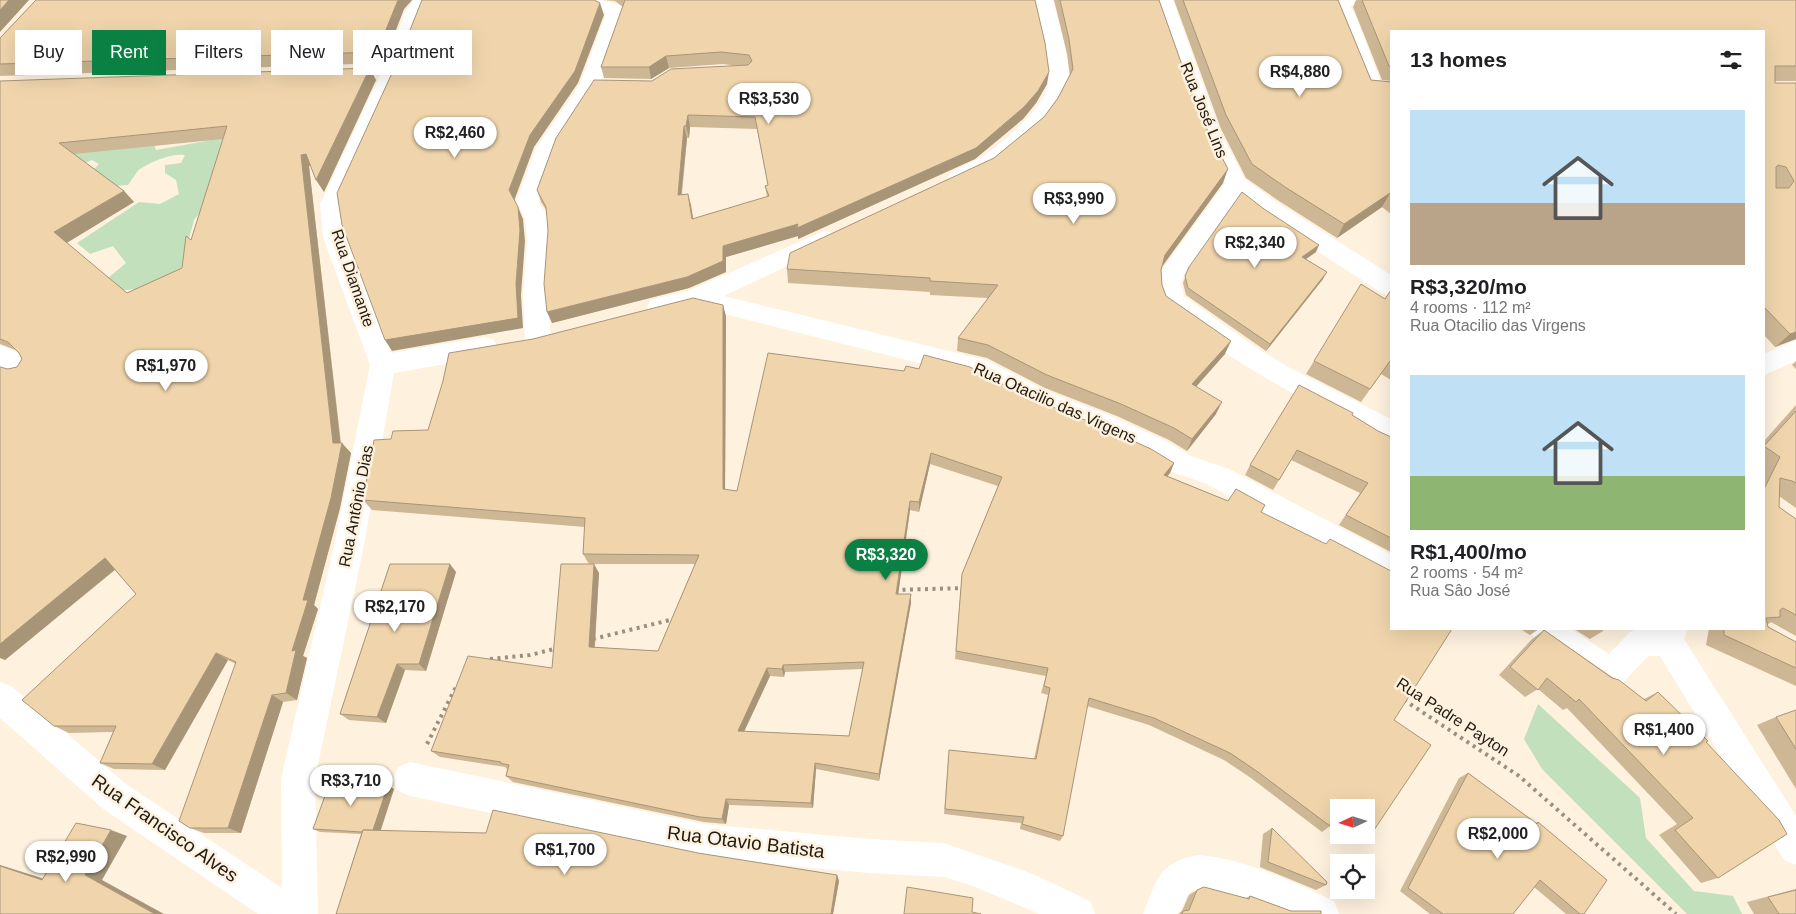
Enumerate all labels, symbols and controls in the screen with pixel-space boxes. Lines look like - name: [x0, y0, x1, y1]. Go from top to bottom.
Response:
- chip: Buy: [15, 30, 82, 75]
- chip: Rent: [92, 30, 166, 75]
- chip: Filters: [176, 30, 261, 75]
- chip: New: [271, 30, 343, 75]
- chip: Apartment: [353, 30, 472, 75]
- icon: filters: [1717, 46, 1745, 74]
- text: 13 homes: [1410, 48, 1507, 71]
- pin: R$4,880: [1254, 56, 1346, 98]
- street label: Rua José Lins: [1177, 60, 1231, 160]
- text: R$4,880: [1270, 63, 1330, 80]
- pin: R$3,530: [723, 82, 815, 125]
- text: R$3,530: [739, 90, 799, 107]
- pin: R$2,460: [409, 116, 501, 159]
- text: R$2,460: [425, 124, 485, 141]
- icon: home: [1533, 143, 1623, 233]
- pin: R$3,990: [1028, 182, 1120, 225]
- text: R$3,990: [1044, 190, 1104, 207]
- pin: R$2,340: [1209, 226, 1301, 269]
- street label: Rua Diamante: [328, 227, 378, 329]
- text: R$2,340: [1225, 234, 1285, 251]
- text: R$3,320/mo: [1410, 275, 1527, 298]
- text: 4 rooms · 112 m²: [1410, 299, 1531, 316]
- text: Rua Otacilio das Virgens: [1410, 317, 1586, 334]
- pin: R$1,970: [120, 350, 212, 392]
- text: R$1,970: [136, 357, 196, 374]
- street label: Rua Otacilio das Virgens: [971, 359, 1139, 447]
- icon: home: [1533, 408, 1623, 498]
- street label: Rua Antônio Dias: [336, 444, 376, 568]
- pin: R$3,320: [840, 538, 932, 581]
- text: R$1,400/mo: [1410, 540, 1527, 563]
- text: R$3,320: [856, 546, 916, 563]
- text: 2 rooms · 54 m²: [1410, 564, 1523, 581]
- text: Rua Sâo José: [1410, 582, 1511, 599]
- pin: R$2,170: [349, 590, 441, 633]
- text: R$2,170: [365, 598, 425, 615]
- street label: Rua Padre Payton: [1394, 674, 1512, 760]
- pin: R$1,400: [1618, 714, 1710, 756]
- text: R$1,400: [1634, 721, 1694, 738]
- pin: R$3,710: [305, 764, 397, 807]
- street label: Rua Francisco Alves: [88, 770, 242, 886]
- text: R$3,710: [321, 772, 381, 789]
- north arrow: [1330, 799, 1375, 844]
- map controls: [1330, 799, 1375, 899]
- pin: R$2,000: [1452, 818, 1544, 860]
- street label: Rua Otavio Batista: [666, 822, 826, 862]
- text: R$2,000: [1468, 825, 1528, 842]
- pin: R$1,700: [519, 834, 611, 876]
- pin: R$2,990: [20, 840, 112, 883]
- text: R$1,700: [535, 841, 595, 858]
- text: R$2,990: [36, 848, 96, 865]
- button: locate: [1330, 854, 1375, 899]

